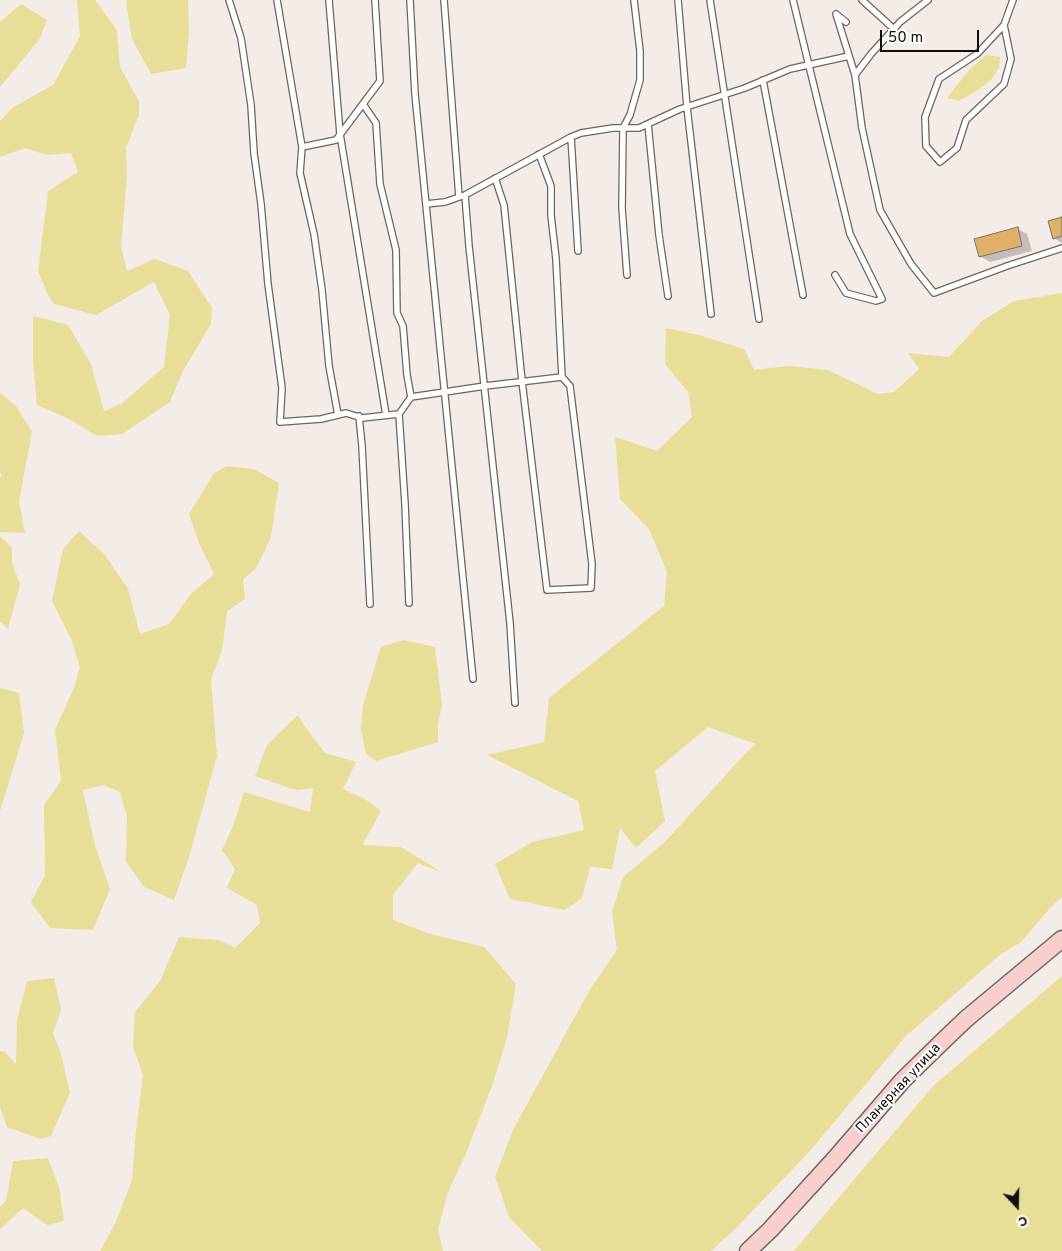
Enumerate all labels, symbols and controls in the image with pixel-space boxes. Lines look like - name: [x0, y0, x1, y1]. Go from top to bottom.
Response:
- scale bar: [882, 20, 981, 52]
- text: 50 m: [888, 29, 923, 48]
- street label: Планерная улица: [853, 1041, 945, 1137]
- north arrow: [992, 1181, 1042, 1231]
- text: С: [1015, 1211, 1030, 1230]

